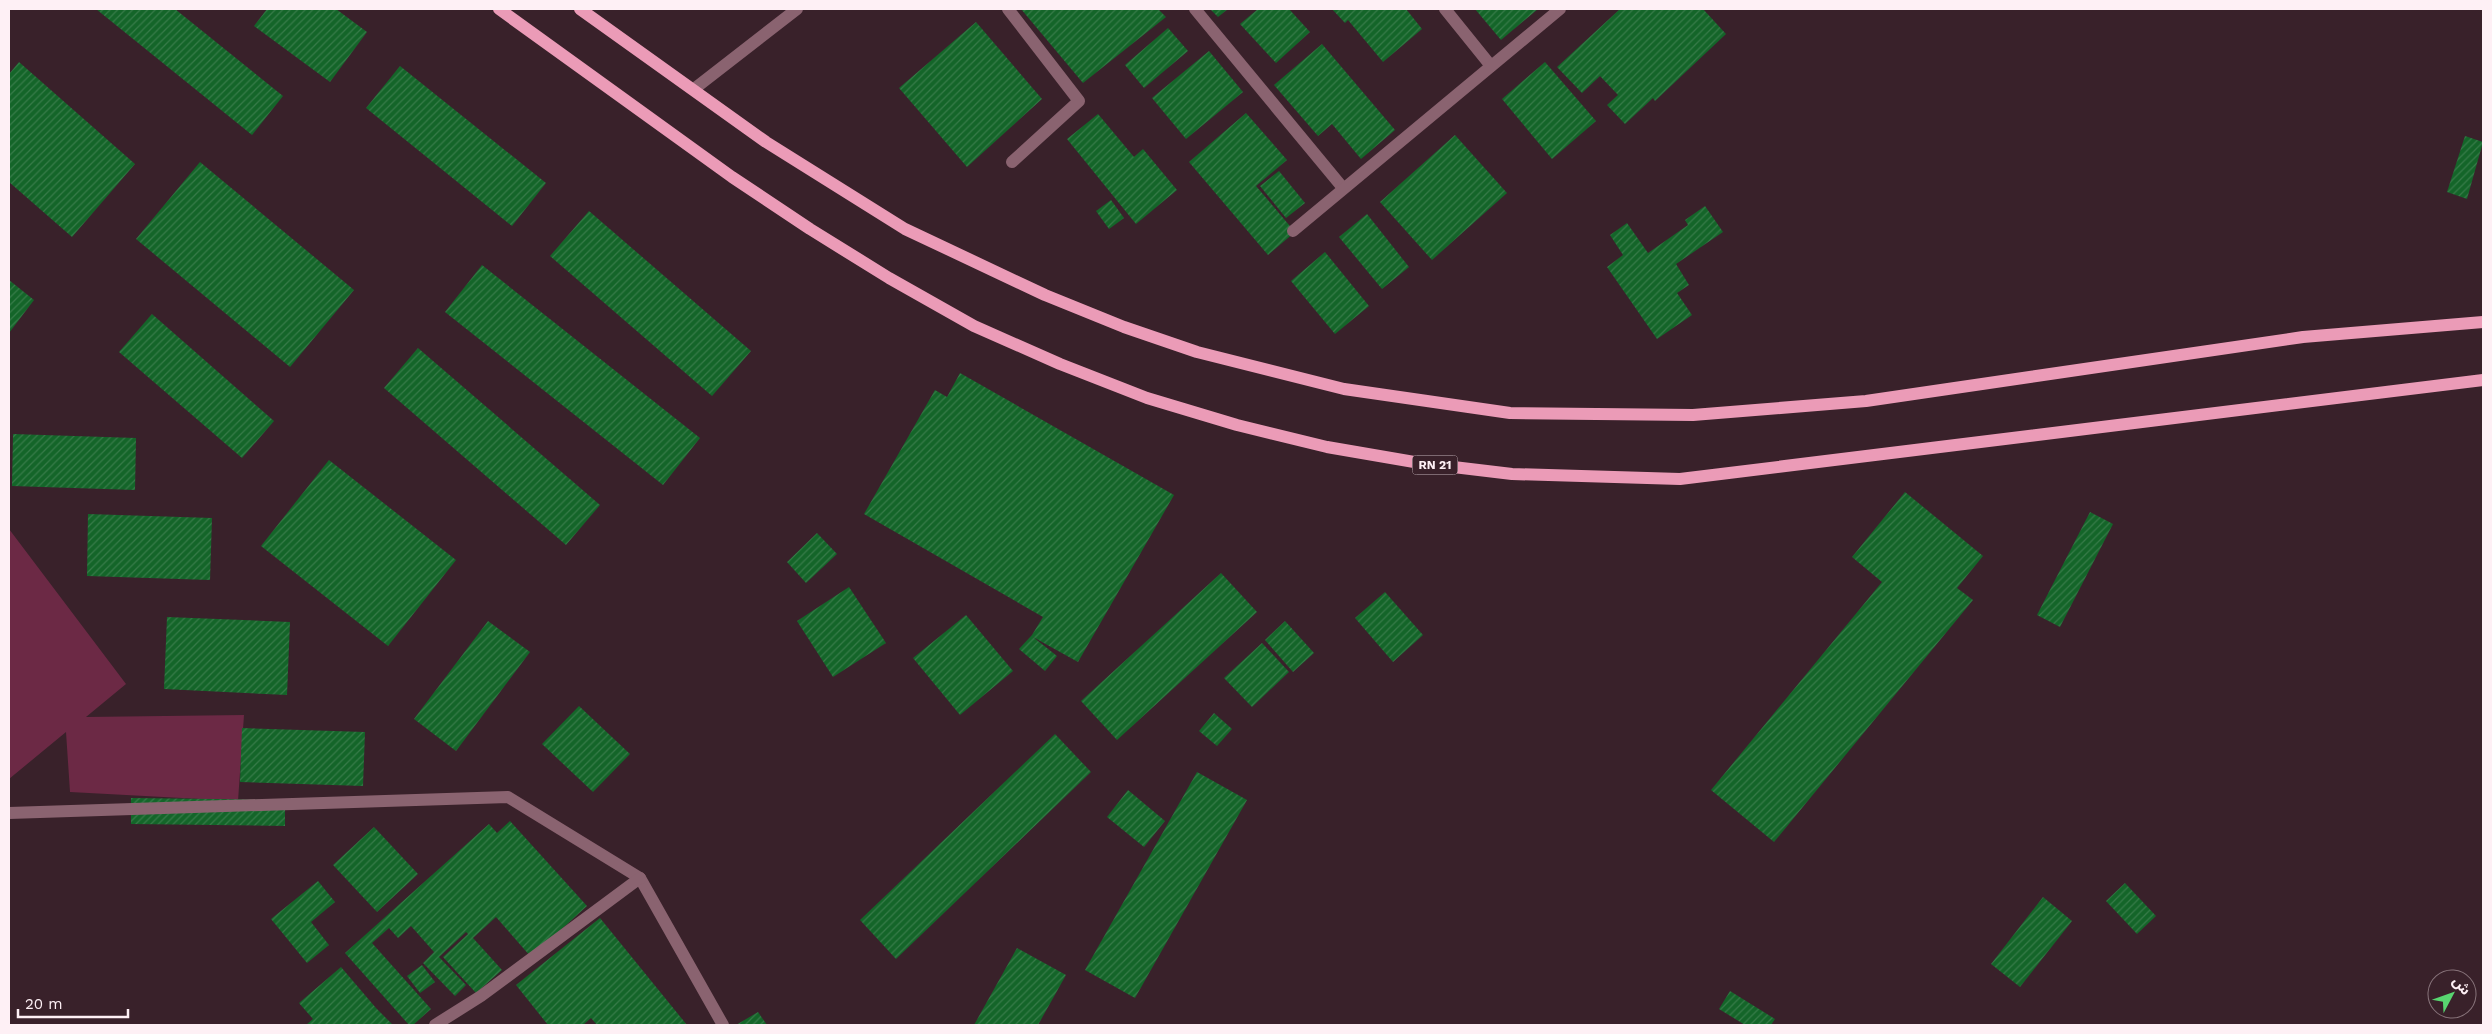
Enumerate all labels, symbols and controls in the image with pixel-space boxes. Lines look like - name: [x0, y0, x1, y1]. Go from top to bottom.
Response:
- road number: RN 21: [1412, 456, 1458, 474]
- north arrow: [2427, 969, 2477, 1019]
- text: ش: [2449, 973, 2474, 998]
- scale bar: [18, 986, 128, 1018]
- text: 20 m: [25, 995, 63, 1013]

